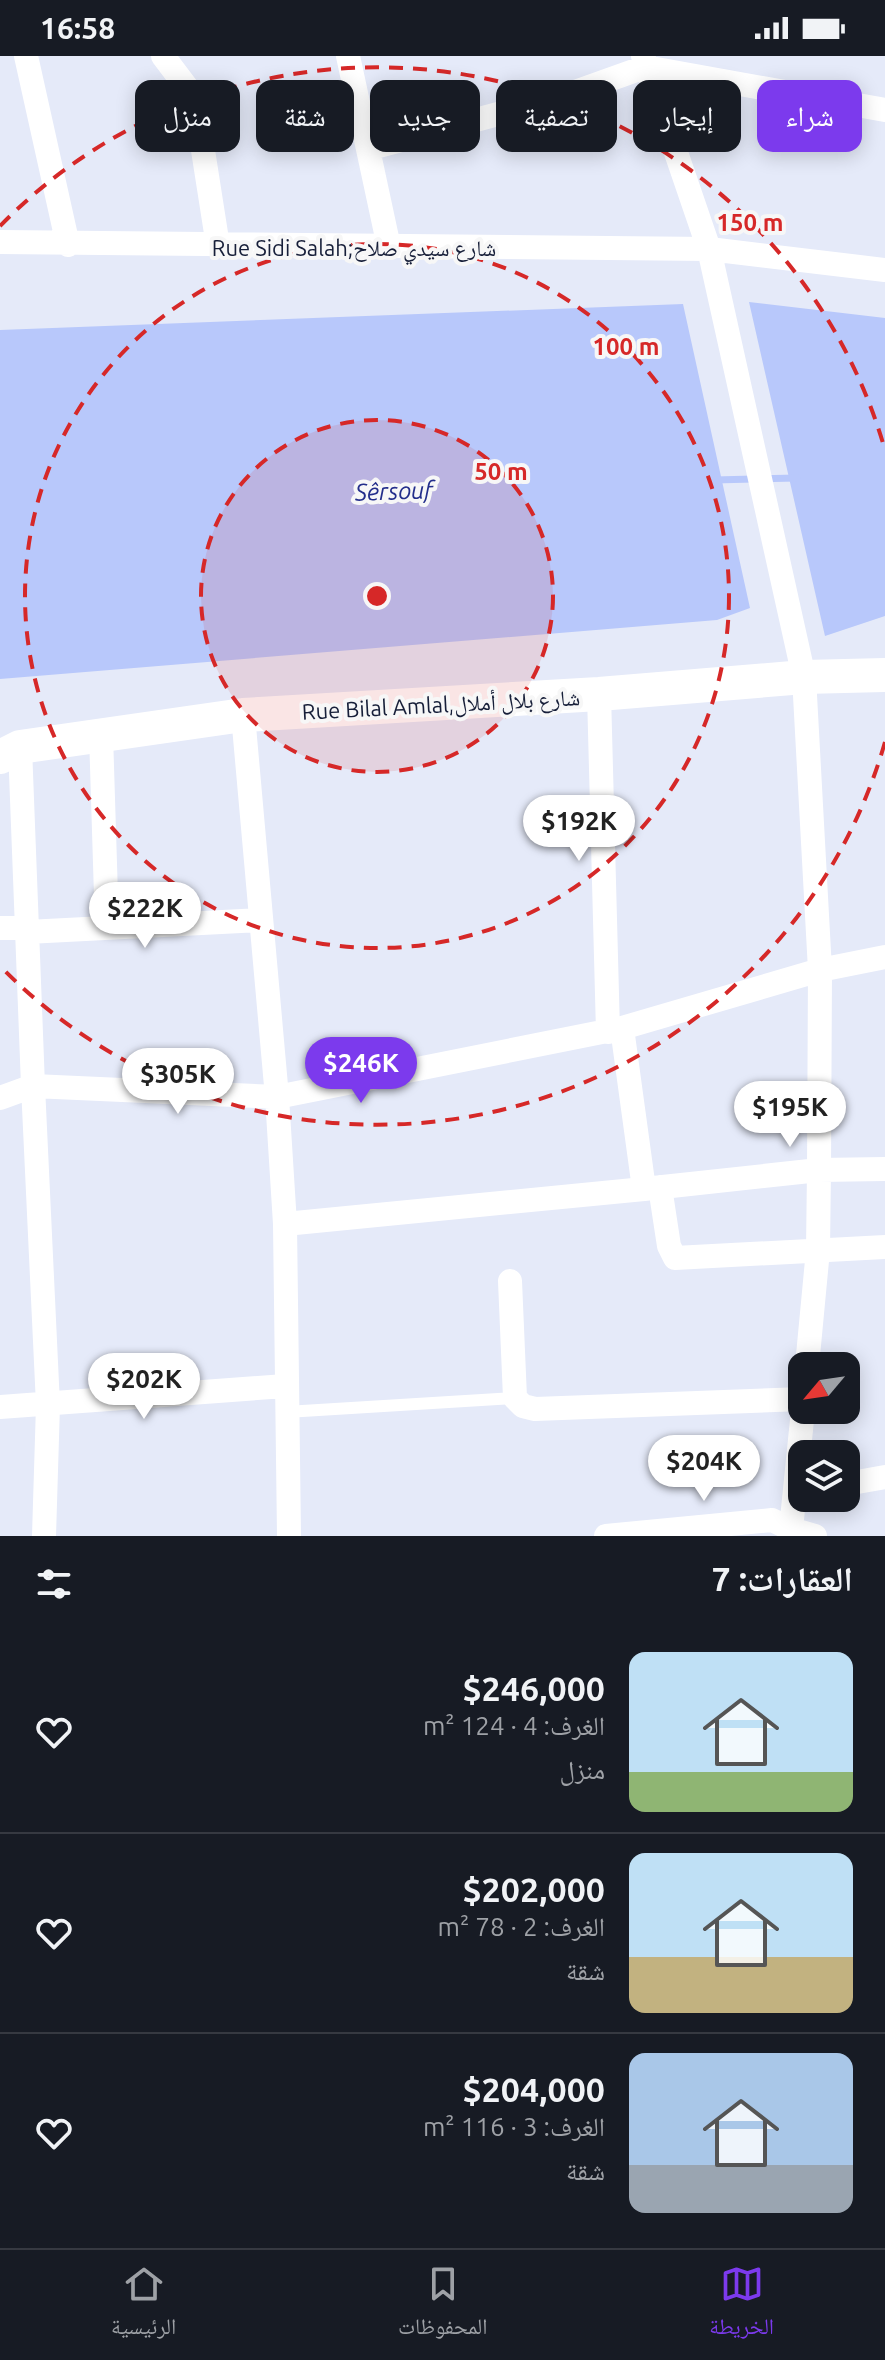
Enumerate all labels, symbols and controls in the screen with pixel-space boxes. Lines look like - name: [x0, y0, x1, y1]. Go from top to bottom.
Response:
- text: 16:58: [40, 11, 115, 45]
- chip: منزل: [135, 80, 240, 152]
- chip: شقة: [256, 80, 354, 152]
- chip: جديد: [370, 80, 480, 152]
- chip: تصفية: [496, 80, 617, 152]
- chip: إيجار: [633, 80, 741, 152]
- chip: شراء: [757, 80, 862, 152]
- text: 150 m: [717, 209, 783, 236]
- street label: Rue Sidi Salah;شارع سيدي صلاح: [212, 235, 496, 265]
- text: 100 m: [593, 333, 659, 360]
- text: 50 m: [474, 458, 528, 485]
- water label: Sêrsouf: [353, 476, 437, 506]
- centre of rings: [363, 582, 391, 610]
- street label: Rue Bilal Amlal,شارع بلال أملال: [301, 684, 581, 726]
- pin: $192K: [523, 795, 635, 863]
- text: $192K: [541, 806, 617, 835]
- pin: $222K: [89, 882, 201, 950]
- text: $222K: [107, 893, 183, 922]
- pin: $246K: [305, 1037, 417, 1105]
- pin: $305K: [122, 1048, 234, 1116]
- text: $246K: [323, 1048, 399, 1077]
- text: $305K: [140, 1059, 216, 1088]
- pin: $195K: [734, 1081, 846, 1149]
- text: $195K: [752, 1092, 828, 1121]
- north arrow: [788, 1352, 860, 1424]
- map controls: [788, 1352, 860, 1512]
- pin: $202K: [88, 1353, 200, 1421]
- text: $202K: [106, 1364, 182, 1393]
- pin: $204K: [648, 1435, 760, 1503]
- button: layers: [788, 1440, 860, 1512]
- text: $204K: [666, 1446, 742, 1475]
- text: العقارات: 7: [711, 1559, 853, 1597]
- icon: filters: [32, 1562, 76, 1606]
- text: $246,000: [462, 1669, 605, 1707]
- icon: home: [693, 1684, 789, 1780]
- icon: heart: [32, 1710, 76, 1754]
- text: الغرف: 4 · 124 m²: [423, 1711, 605, 1740]
- text: منزل: [560, 1755, 605, 1784]
- text: $202,000: [462, 1870, 605, 1908]
- icon: home: [693, 1885, 789, 1981]
- icon: heart: [32, 1911, 76, 1955]
- text: الغرف: 2 · 78 m²: [438, 1912, 605, 1941]
- text: شقة: [566, 1956, 605, 1985]
- text: $204,000: [462, 2070, 605, 2108]
- icon: home: [693, 2085, 789, 2181]
- icon: heart: [32, 2111, 76, 2155]
- text: الغرف: 3 · 116 m²: [423, 2112, 605, 2141]
- text: شقة: [566, 2156, 605, 2185]
- tab: الرئيسية: [111, 2262, 176, 2348]
- tab: المحفوظات: [398, 2262, 488, 2348]
- tab: الخريطة: [709, 2262, 774, 2348]

